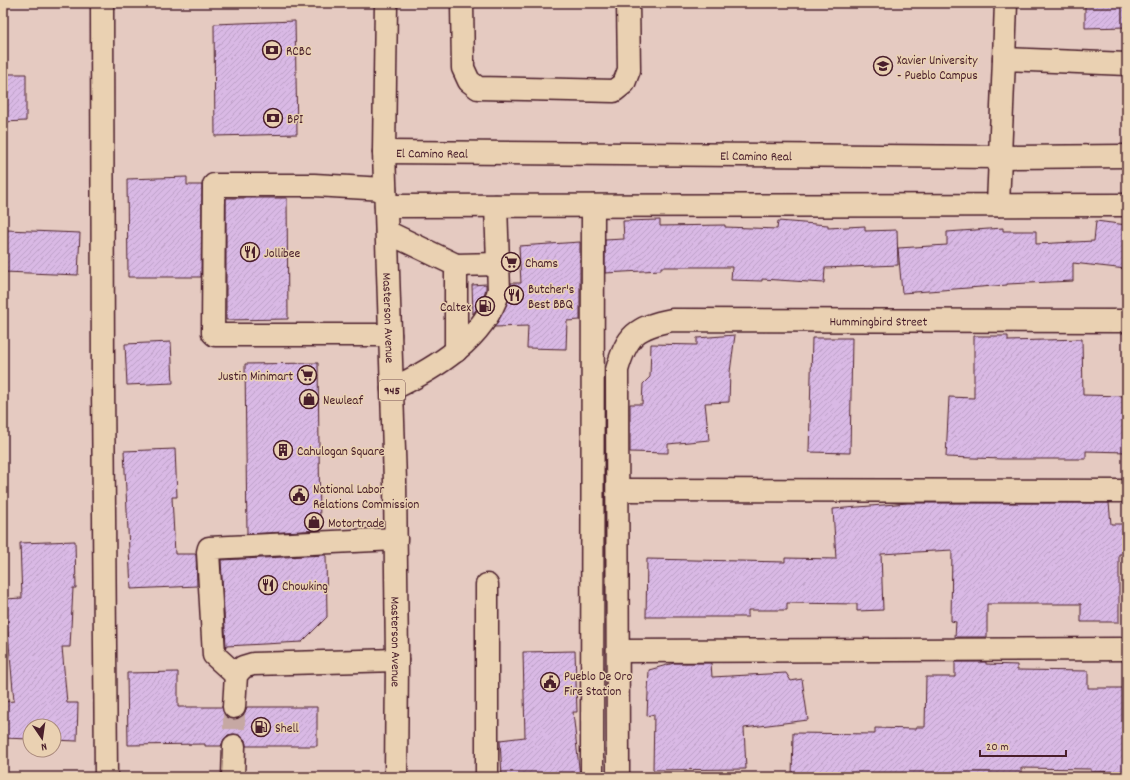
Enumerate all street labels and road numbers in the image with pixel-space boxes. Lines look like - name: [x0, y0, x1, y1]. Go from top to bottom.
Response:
- street label: El Camino Real: [396, 145, 468, 165]
- street label: El Camino Real: [720, 148, 792, 167]
- street label: Masterson Avenue: [376, 272, 398, 364]
- street label: Hummingbird Street: [829, 313, 928, 333]
- road number: 945: [379, 380, 405, 400]
- street label: Masterson Avenue: [384, 596, 404, 687]

